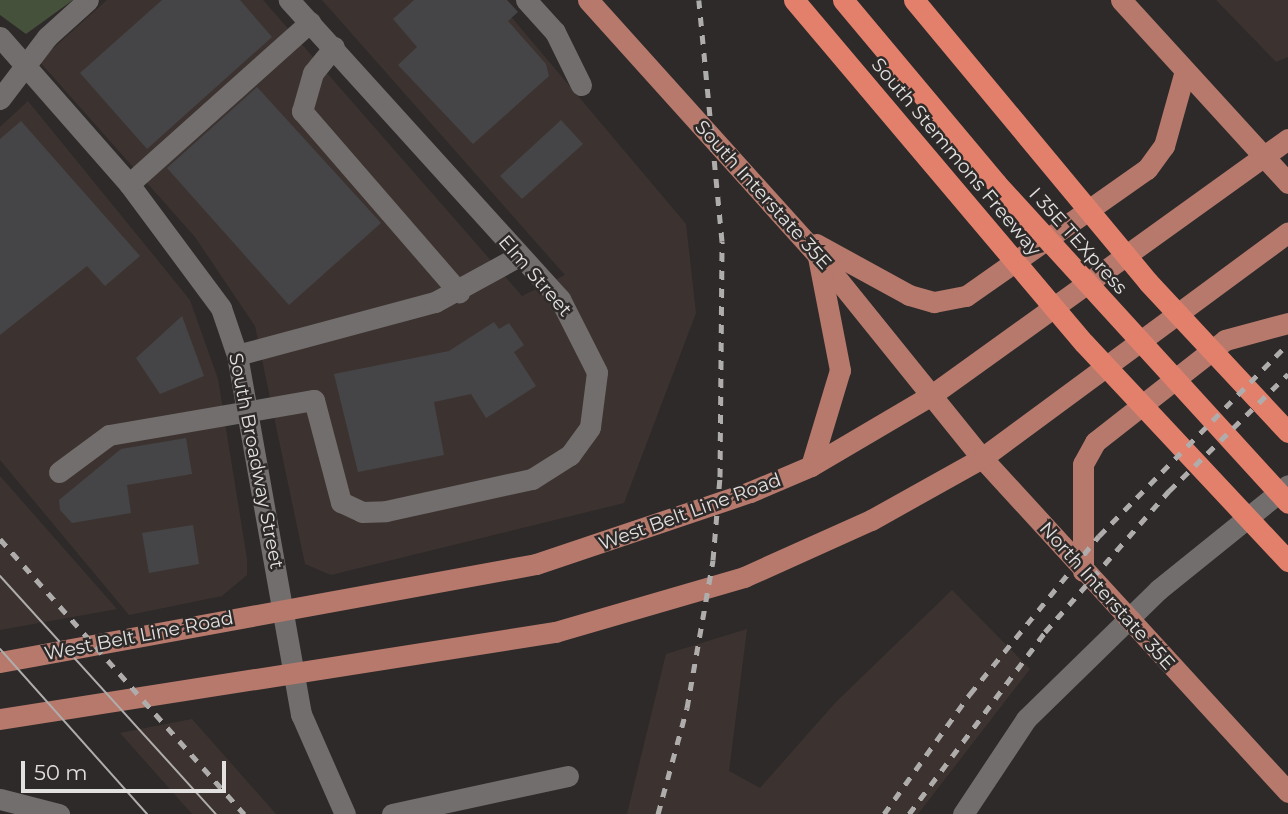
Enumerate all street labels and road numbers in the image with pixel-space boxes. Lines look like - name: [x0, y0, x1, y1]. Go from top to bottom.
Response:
- street label: South Stemmons Freeway: [867, 53, 1045, 261]
- street label: South Interstate 35E: [690, 116, 836, 274]
- street label: I 35E TEXpress: [1024, 183, 1132, 299]
- street label: Elm Street: [493, 231, 577, 321]
- street label: South Broadway Street: [224, 351, 288, 571]
- street label: West Belt Line Road: [596, 468, 784, 556]
- street label: North Interstate 35E: [1034, 517, 1180, 675]
- street label: West Belt Line Road: [42, 606, 236, 666]

